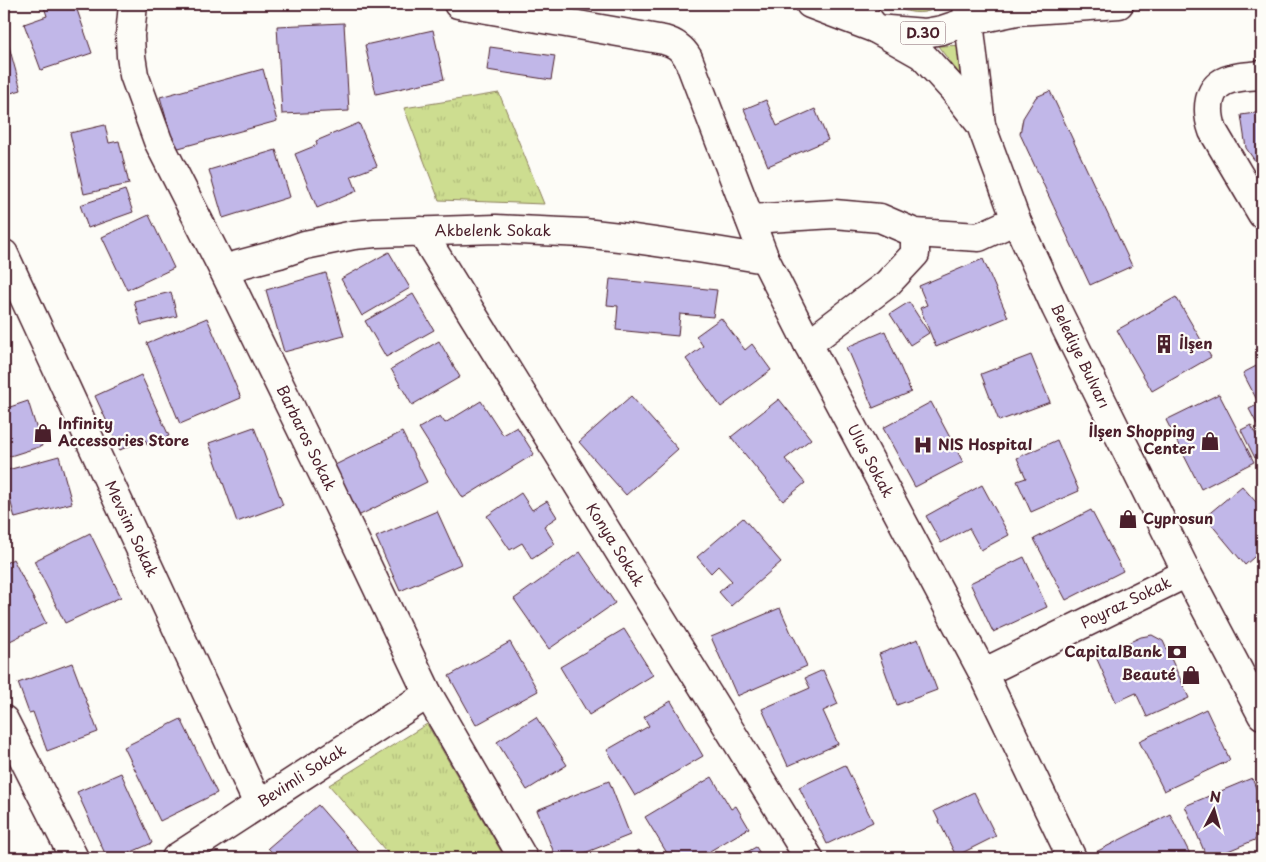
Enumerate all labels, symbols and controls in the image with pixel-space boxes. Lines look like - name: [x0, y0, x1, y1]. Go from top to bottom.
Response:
- road number: D.30: [900, 22, 946, 44]
- street label: Akbelenk Sokak: [435, 218, 552, 241]
- street label: Belediye Bulvarı: [1046, 299, 1117, 412]
- place label: İlşen: [1179, 331, 1213, 354]
- building icon: İlşen: [1153, 333, 1175, 355]
- street label: Barbaros Sokak: [272, 381, 343, 494]
- place label: Infinity Accessories Store: [57, 411, 189, 451]
- street label: Ulus Sokak: [842, 419, 901, 502]
- place label: İlşen Shopping Center: [1089, 419, 1195, 459]
- shop icon: Infinity Accessories Store: [32, 422, 54, 444]
- shop icon: İlşen Shopping Center: [1199, 430, 1221, 452]
- place label: NIS Hospital: [938, 432, 1032, 455]
- hospital icon: NIS Hospital: [912, 434, 934, 456]
- street label: Mevsim Sokak: [100, 476, 165, 581]
- street label: Konya Sokak: [581, 498, 651, 591]
- place label: Cyprosun: [1143, 506, 1213, 529]
- shop icon: Cyprosun: [1117, 508, 1139, 530]
- street label: Poyraz Sokak: [1076, 570, 1175, 634]
- place label: CapitalBank: [1064, 639, 1162, 662]
- bank icon: CapitalBank: [1166, 641, 1188, 663]
- place label: Beauté: [1122, 662, 1176, 685]
- shop icon: Beauté: [1180, 664, 1202, 686]
- street label: Bevimli Sokak: [253, 737, 350, 812]
- north arrow: [1188, 784, 1238, 834]
- text: N: [1209, 786, 1222, 808]

